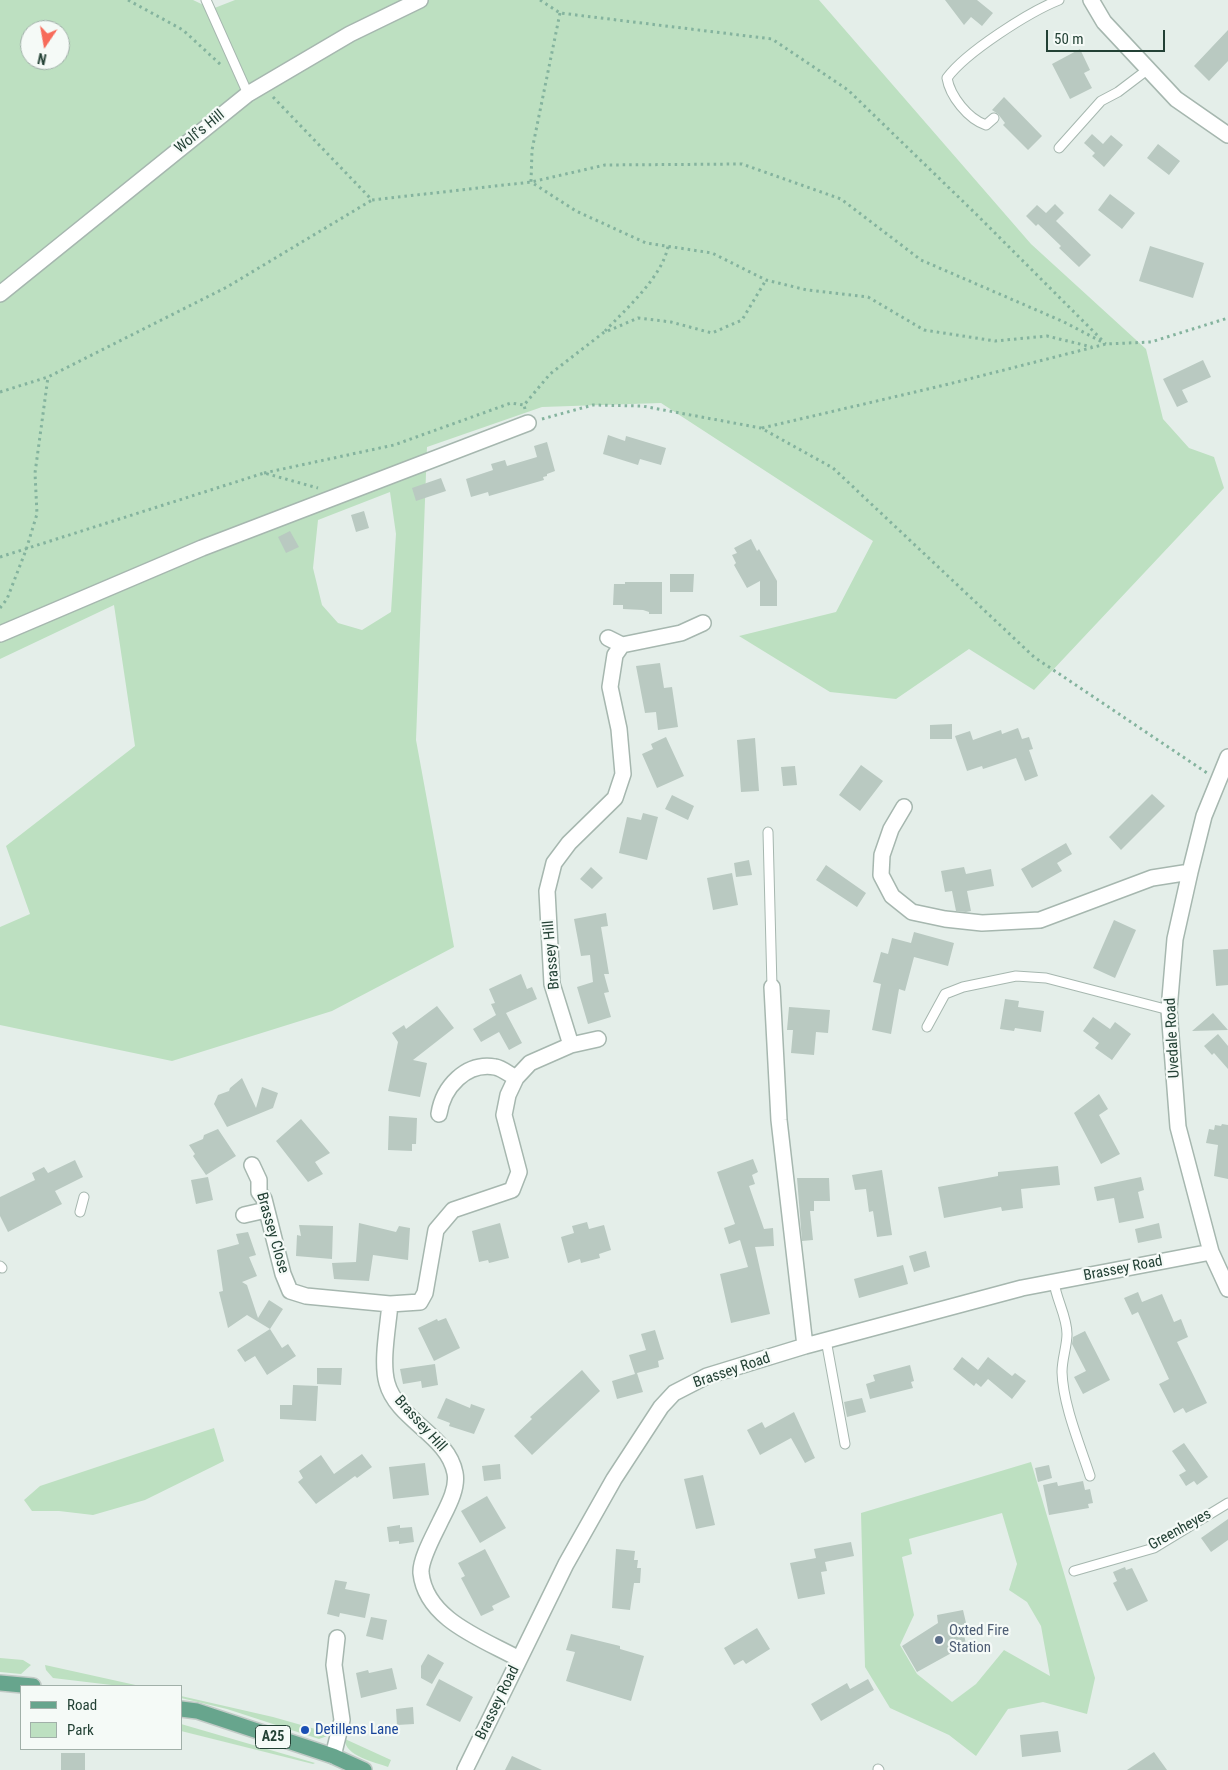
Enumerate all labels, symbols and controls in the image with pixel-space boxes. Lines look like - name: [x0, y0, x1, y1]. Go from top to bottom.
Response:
- north arrow: [20, 20, 70, 70]
- scale bar: [1048, 20, 1167, 52]
- text: 50 m: [1054, 30, 1084, 48]
- text: N: [36, 50, 48, 67]
- street label: Wolf's Hill: [171, 106, 229, 158]
- street label: Brassey Hill: [540, 920, 564, 990]
- street label: Uvedale Road: [1162, 997, 1184, 1079]
- street label: Brassey Close: [252, 1190, 292, 1276]
- street label: Brassey Road: [1082, 1253, 1164, 1285]
- street label: Brassey Road: [691, 1349, 773, 1393]
- street label: Brassey Hill: [390, 1392, 450, 1456]
- street label: Greenheyes: [1146, 1505, 1214, 1555]
- place label: Oxted Fire Station: [949, 1622, 1009, 1657]
- marker: Oxted Fire Station: [933, 1634, 945, 1646]
- street label: Brassey Road: [472, 1663, 524, 1743]
- legend: [20, 1685, 182, 1750]
- text: Road: [67, 1696, 97, 1714]
- text: Park: [67, 1721, 94, 1739]
- place label: Detillens Lane: [315, 1721, 399, 1739]
- marker: Detillens Lane: [299, 1724, 311, 1736]
- road number: A25: [256, 1725, 290, 1748]

